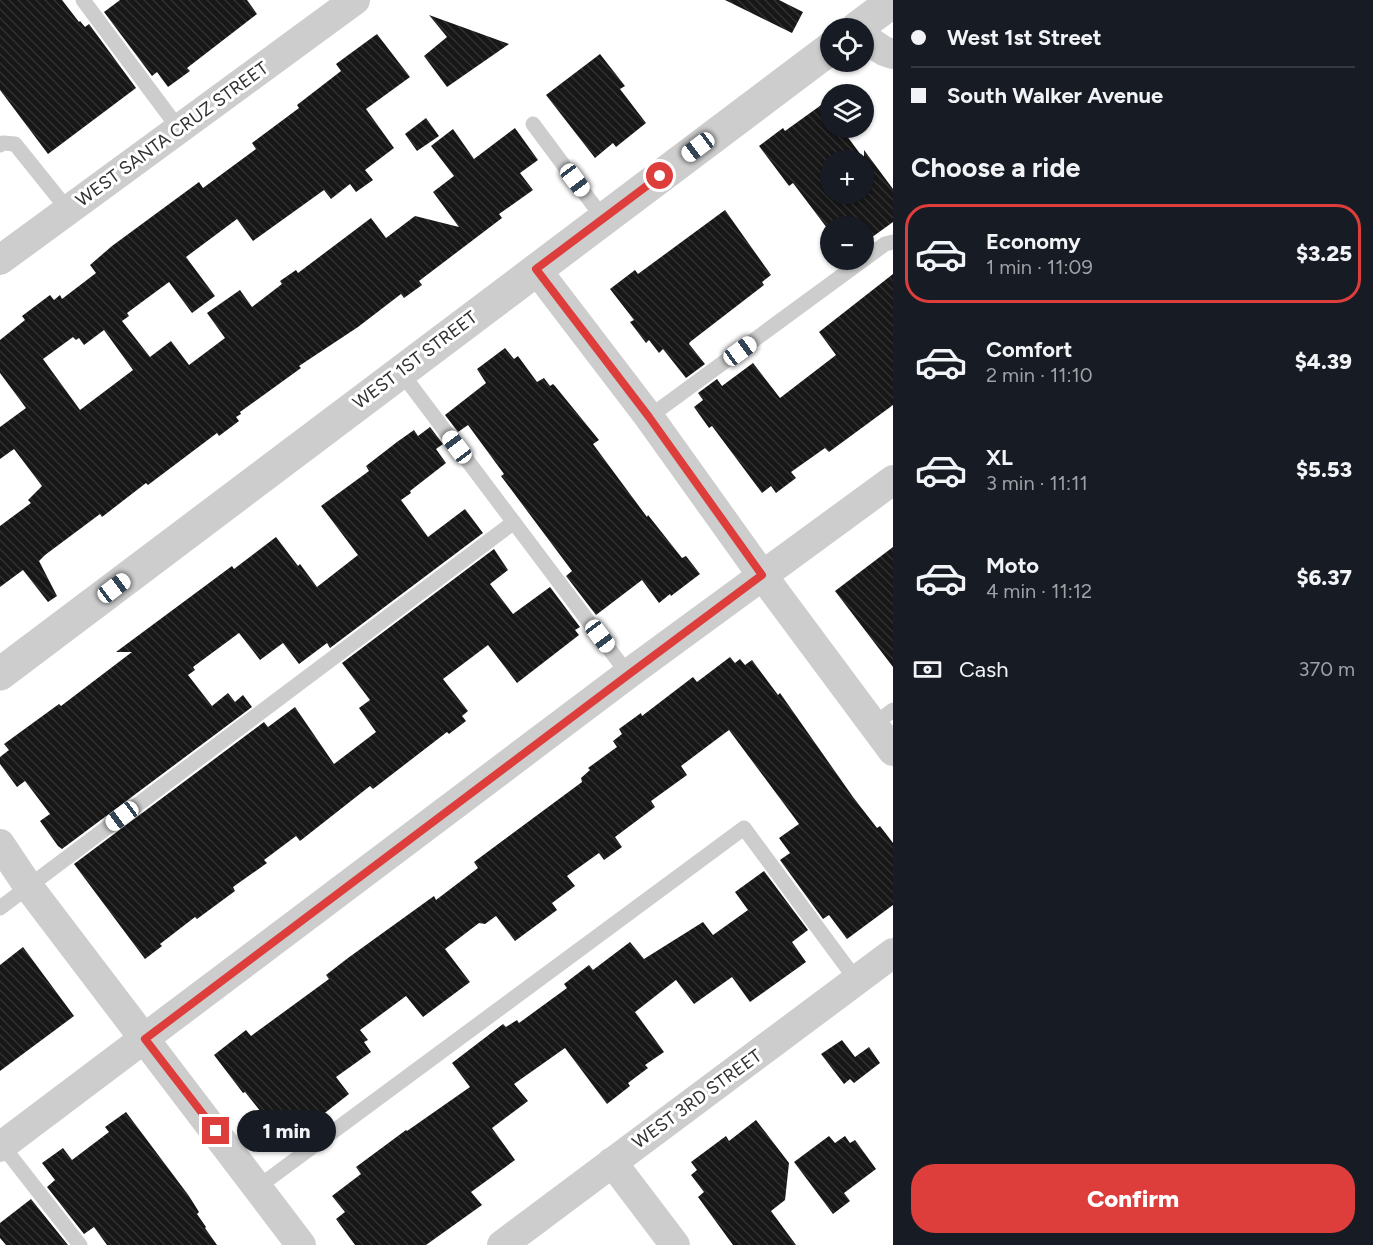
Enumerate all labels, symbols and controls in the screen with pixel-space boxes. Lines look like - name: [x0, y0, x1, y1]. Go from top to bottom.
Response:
- map controls: [820, 18, 874, 270]
- button: locate: [820, 18, 874, 72]
- text: West 1st Street: [947, 24, 1102, 51]
- street label: WEST SANTA CRUZ STREET: [72, 57, 272, 211]
- text: South Walker Avenue: [947, 82, 1163, 109]
- button: layers: [820, 84, 874, 138]
- car: [678, 129, 718, 165]
- button: +: [820, 150, 874, 204]
- text: Choose a ride: [911, 151, 1080, 184]
- car: [557, 160, 593, 200]
- route start: [646, 162, 673, 189]
- button: −: [820, 216, 874, 270]
- icon: car: [914, 227, 968, 281]
- text: Economy: [986, 228, 1081, 255]
- text: $3.25: [1296, 240, 1352, 267]
- text: 1 min · 11:09: [986, 255, 1093, 279]
- street label: WEST 1ST STREET: [349, 306, 481, 414]
- car: [720, 333, 760, 369]
- icon: car: [914, 335, 968, 389]
- text: Comfort: [986, 336, 1072, 363]
- text: $4.39: [1295, 348, 1352, 375]
- text: 2 min · 11:10: [986, 363, 1093, 387]
- car: [439, 427, 475, 467]
- icon: car: [914, 443, 968, 497]
- text: XL: [986, 444, 1013, 471]
- text: $5.53: [1296, 456, 1352, 483]
- text: 3 min · 11:11: [986, 471, 1088, 495]
- icon: car: [914, 551, 968, 605]
- text: Moto: [986, 552, 1039, 579]
- text: $6.37: [1296, 564, 1352, 591]
- car: [94, 570, 134, 606]
- text: 4 min · 11:12: [986, 579, 1092, 603]
- car: [582, 616, 618, 656]
- icon: cash: [911, 653, 944, 686]
- text: Cash: [959, 656, 1009, 683]
- text: 370 m: [1299, 657, 1355, 681]
- car: [102, 798, 142, 834]
- street label: WEST 3RD STREET: [628, 1045, 766, 1153]
- callout: 1 min: [237, 1110, 336, 1152]
- route end: [202, 1117, 229, 1144]
- text: 1 min: [263, 1119, 310, 1143]
- button: Confirm: [911, 1164, 1355, 1233]

